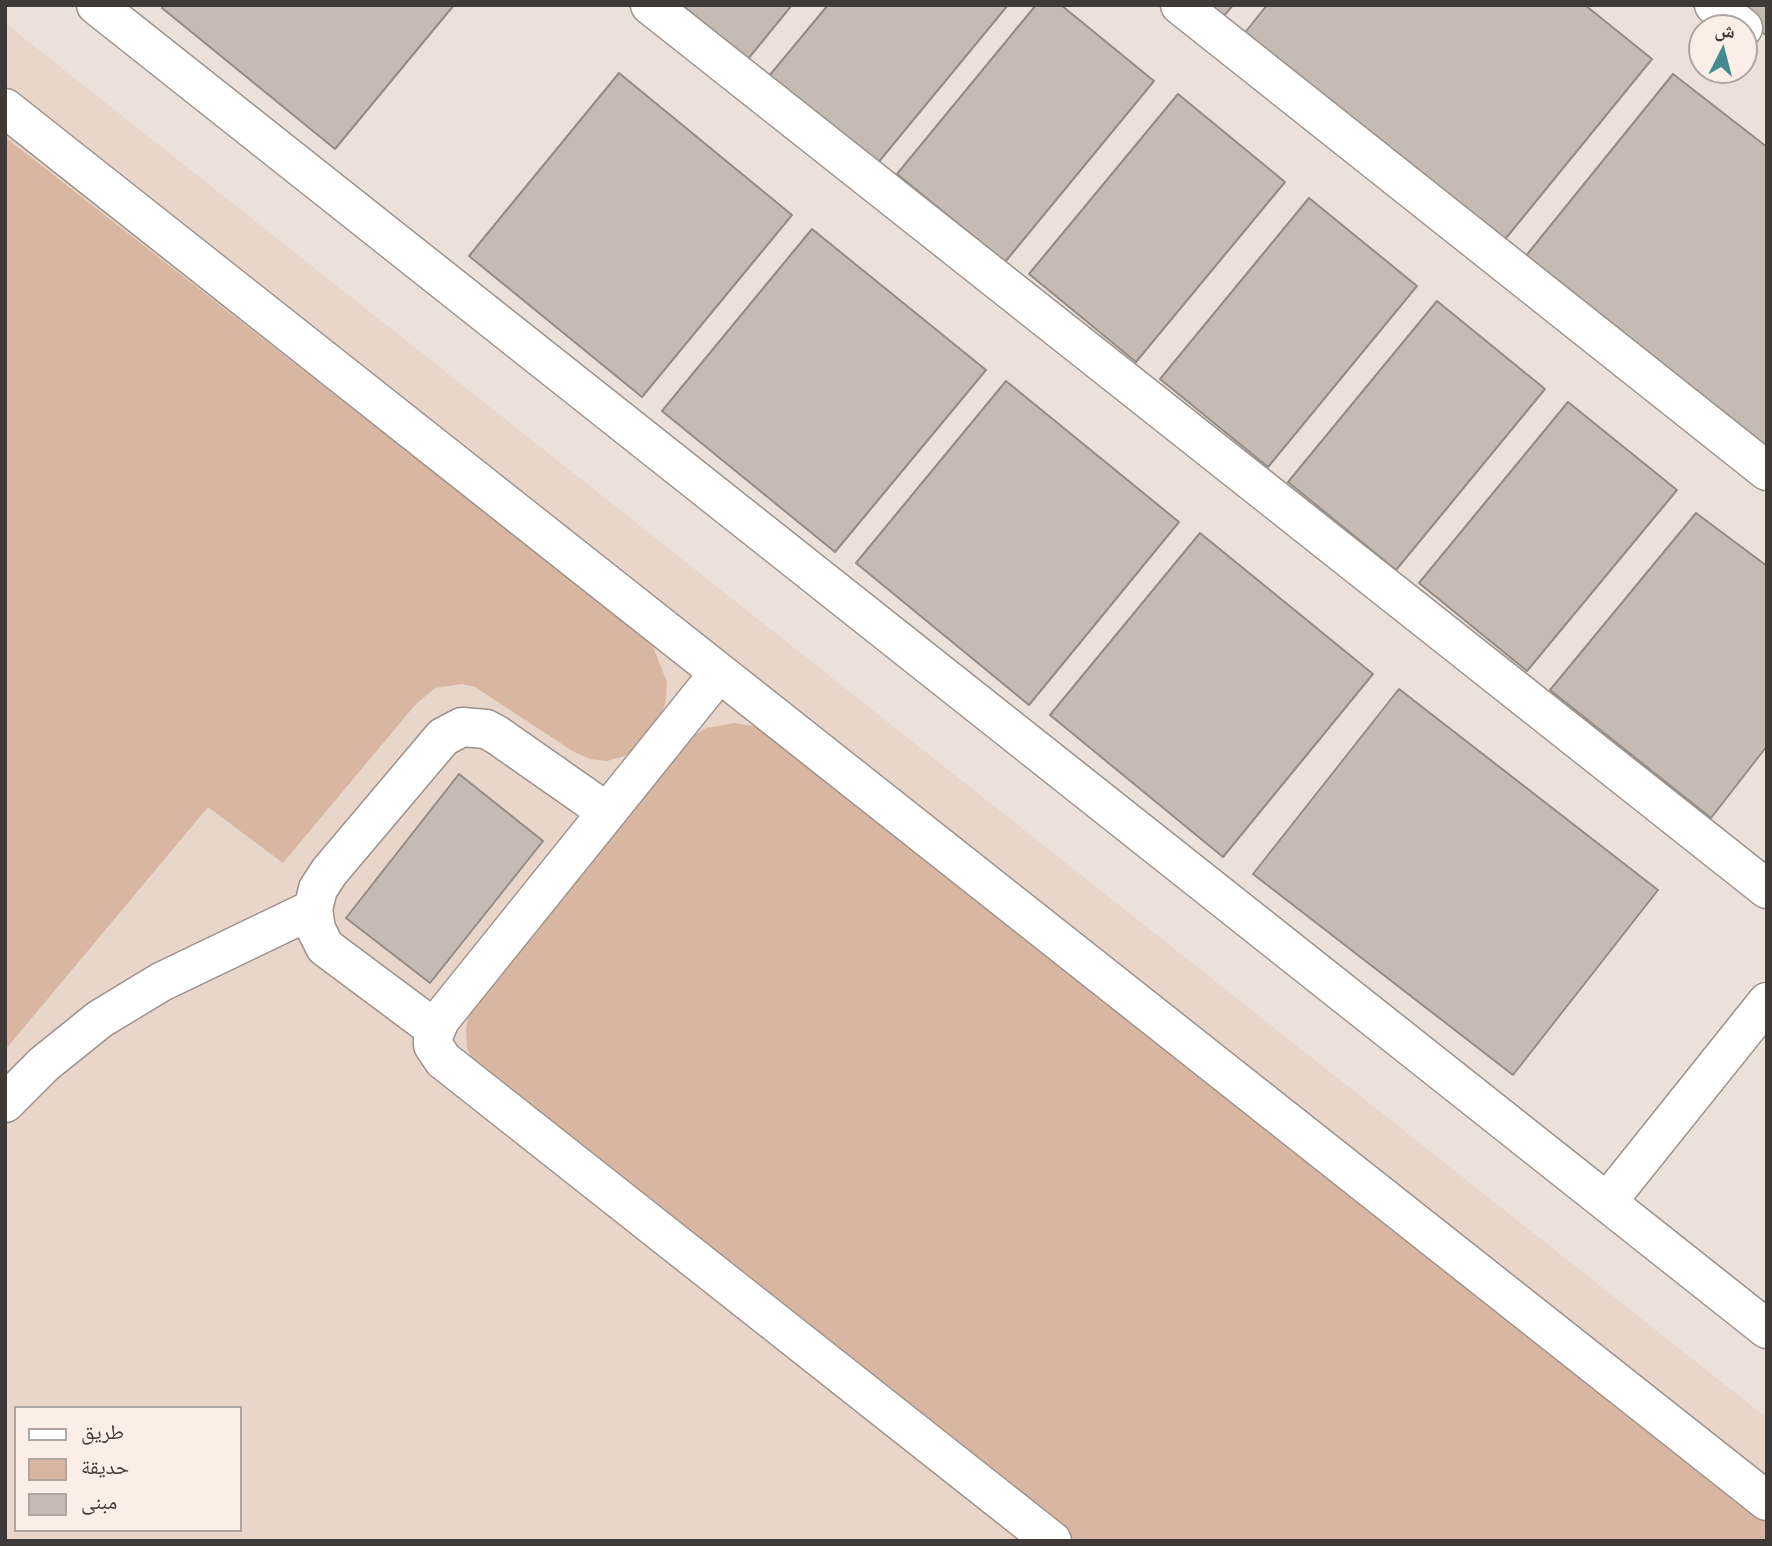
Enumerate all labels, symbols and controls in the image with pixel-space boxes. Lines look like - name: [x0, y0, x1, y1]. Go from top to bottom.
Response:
- north arrow: [1688, 14, 1758, 84]
- text: ش: [1714, 18, 1736, 42]
- legend: [14, 1406, 242, 1532]
- text: طريق: [81, 1419, 124, 1443]
- text: حديقة: [81, 1454, 129, 1478]
- text: مبنى: [81, 1489, 117, 1513]

